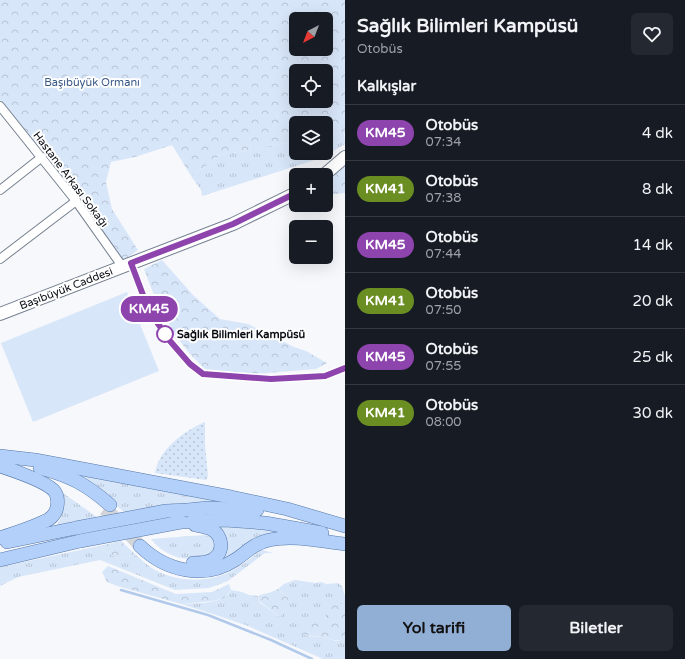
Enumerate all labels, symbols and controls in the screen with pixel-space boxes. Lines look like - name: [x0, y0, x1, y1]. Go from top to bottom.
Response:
- north arrow: [289, 12, 333, 56]
- map controls: [289, 12, 333, 264]
- button: heart: [631, 13, 673, 55]
- text: Sağlık Bilimleri Kampüsü: [357, 15, 578, 37]
- text: Otobüs: [357, 41, 403, 57]
- button: locate: [289, 64, 333, 108]
- park label: Başıbüyük Ormanı: [44, 76, 140, 89]
- text: Kalkışlar: [357, 77, 416, 95]
- button: layers: [289, 116, 333, 160]
- text: Otobüs: [426, 116, 478, 134]
- text: KM45: [365, 124, 406, 141]
- text: 4 dk: [642, 124, 673, 142]
- street label: Hastane Arkası Sokağı: [30, 129, 111, 230]
- text: 07:34: [426, 134, 462, 150]
- button: +: [289, 168, 333, 212]
- text: Otobüs: [426, 172, 478, 190]
- text: KM41: [365, 180, 406, 197]
- text: 8 dk: [642, 180, 673, 198]
- text: 07:38: [426, 190, 462, 206]
- button: −: [289, 220, 333, 264]
- text: Otobüs: [426, 228, 478, 246]
- text: KM45: [365, 236, 406, 253]
- text: 14 dk: [633, 236, 673, 254]
- text: 07:44: [426, 246, 462, 262]
- street label: Başıbüyük Caddesi: [18, 265, 115, 312]
- text: Otobüs: [426, 284, 478, 302]
- text: KM41: [365, 292, 406, 309]
- text: 20 dk: [633, 292, 673, 310]
- line badge: KM45: [121, 296, 177, 322]
- text: KM45: [129, 300, 169, 317]
- text: 07:50: [426, 302, 462, 318]
- marker: Sağlık Bilimleri Kampüsü: [156, 325, 174, 343]
- place label: Sağlık Bilimleri Kampüsü: [177, 328, 305, 342]
- text: Otobüs: [426, 340, 478, 358]
- text: KM45: [365, 348, 406, 365]
- text: 25 dk: [633, 348, 673, 366]
- text: 07:55: [426, 358, 462, 374]
- text: Otobüs: [426, 396, 478, 414]
- text: KM41: [365, 404, 406, 421]
- text: 30 dk: [633, 404, 673, 422]
- text: 08:00: [426, 414, 462, 430]
- button: Yol tarifi: [357, 605, 511, 651]
- button: Biletler: [519, 605, 673, 651]

